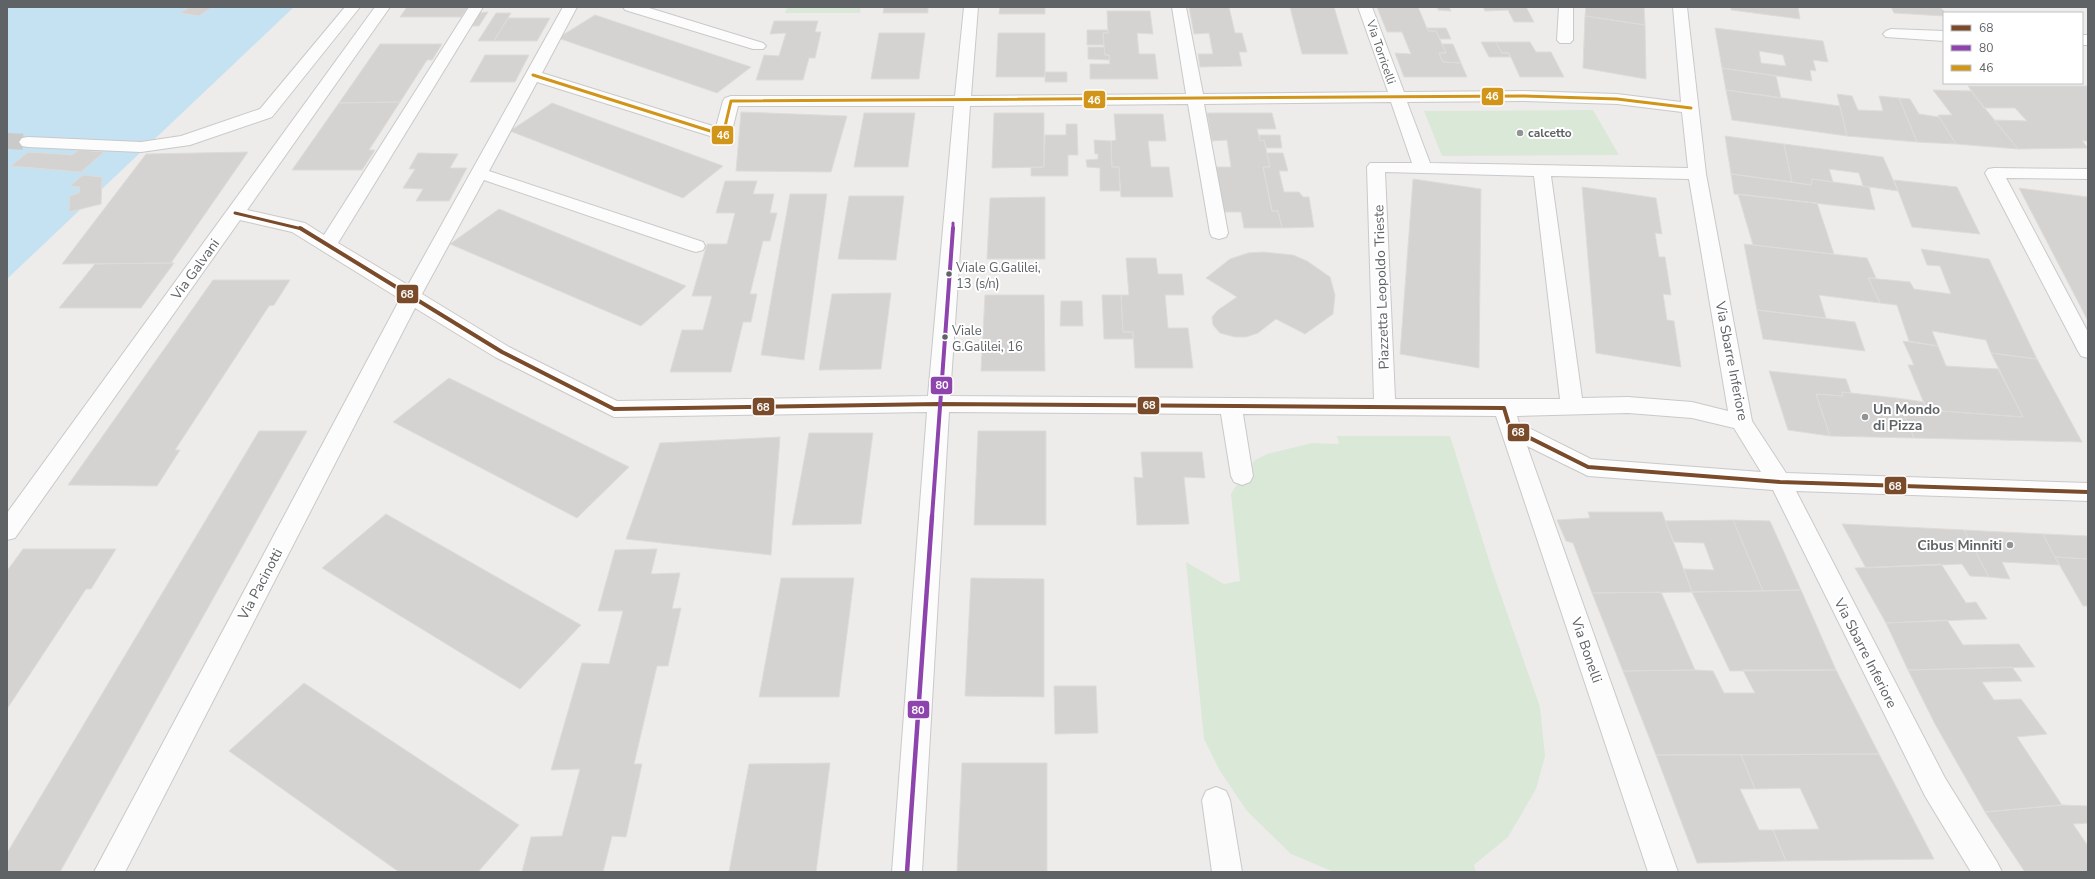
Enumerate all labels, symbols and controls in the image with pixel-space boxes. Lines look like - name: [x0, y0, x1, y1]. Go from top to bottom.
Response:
- legend: [1943, 12, 2083, 84]
- street label: Via Torricelli: [1362, 17, 1399, 86]
- text: 68: [1979, 20, 1993, 36]
- text: 80: [1979, 40, 1993, 56]
- text: 46: [1979, 60, 1993, 76]
- line badge: 46: [1481, 87, 1504, 106]
- text: 46: [1485, 89, 1499, 104]
- line badge: 46: [1083, 90, 1106, 109]
- text: 46: [1087, 93, 1101, 108]
- line badge: 46: [711, 125, 734, 145]
- place label: calcetto: [1528, 125, 1572, 141]
- text: 46: [716, 128, 730, 143]
- marker: calcetto: [1515, 128, 1525, 138]
- street label: Piazzetta Leopoldo Trieste: [1369, 204, 1394, 370]
- street label: Via Galvani: [166, 235, 224, 304]
- place label: Viale G.Galilei, 13 (s/n): [955, 259, 1041, 293]
- marker: Viale G.Galilei, 13 (s/n): [944, 269, 954, 279]
- line badge: 68: [396, 284, 419, 304]
- text: 68: [400, 287, 414, 302]
- street label: Via Sbarre Inferiore: [1710, 299, 1752, 422]
- place label: Viale G.Galilei, 16: [951, 322, 1023, 356]
- marker: Viale G.Galilei, 16: [940, 332, 950, 342]
- line badge: 80: [930, 376, 953, 395]
- text: 80: [935, 378, 949, 393]
- line badge: 68: [1137, 396, 1160, 415]
- line badge: 68: [752, 397, 775, 416]
- text: 68: [1142, 398, 1156, 413]
- text: 68: [756, 400, 770, 415]
- place label: Un Mondo di Pizza: [1873, 400, 1940, 435]
- marker: Un Mondo di Pizza: [1860, 412, 1870, 422]
- line badge: 68: [1507, 423, 1530, 442]
- text: 68: [1511, 425, 1525, 440]
- line badge: 68: [1884, 476, 1907, 495]
- text: 68: [1888, 479, 1902, 494]
- place label: Cibus Minniti: [1917, 536, 2002, 555]
- marker: Cibus Minniti: [2005, 540, 2015, 550]
- street label: Via Pacinotti: [233, 545, 287, 624]
- street label: Via Sbarre Inferiore: [1829, 594, 1901, 711]
- street label: Via Bonelli: [1566, 614, 1607, 685]
- line badge: 80: [907, 700, 930, 719]
- text: 80: [911, 703, 925, 718]

